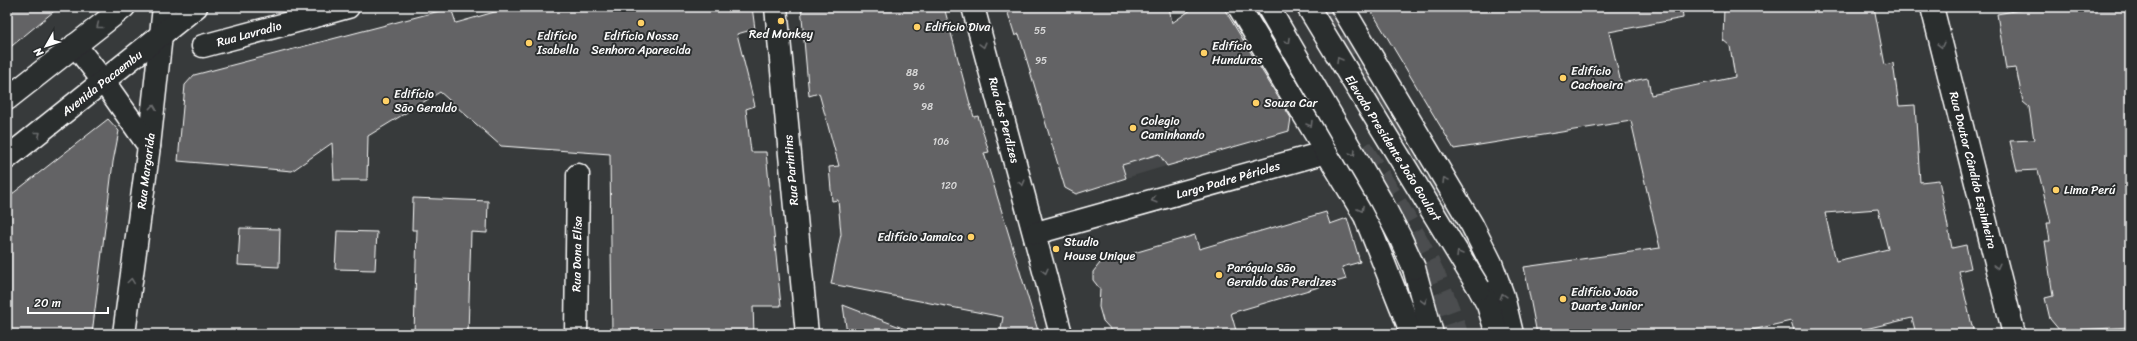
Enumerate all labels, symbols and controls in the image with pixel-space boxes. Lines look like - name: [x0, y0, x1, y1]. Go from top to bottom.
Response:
- street label: Rua Lavradio: [214, 15, 284, 53]
- marker: Red Monkey: [776, 16, 786, 26]
- place label: Edifício Diva: [925, 16, 991, 38]
- marker: Edifício Nossa Senhora Aparecida: [636, 18, 646, 28]
- one-way arrow: [97, 21, 104, 28]
- marker: Edifício Diva: [912, 22, 922, 32]
- house number: 55: [1034, 22, 1046, 40]
- place label: Red Monkey: [749, 23, 814, 45]
- place label: Edifício Isabella: [536, 25, 579, 61]
- place label: Edifício Nossa Senhora Aparecida: [591, 25, 691, 61]
- north arrow: [26, 26, 66, 66]
- place label: Edifício Hunduras: [1212, 35, 1263, 71]
- one-way arrow: [1283, 37, 1290, 44]
- marker: Edifício Isabella: [524, 38, 534, 48]
- one-way arrow: [979, 41, 987, 48]
- one-way arrow: [1937, 42, 1945, 48]
- text: N: [29, 43, 49, 62]
- street label: Avenida Pacaembu: [56, 44, 148, 122]
- marker: Edifício Hunduras: [1199, 48, 1209, 58]
- house number: 95: [1035, 52, 1047, 70]
- one-way arrow: [1337, 57, 1344, 64]
- place label: Edifício Cachoeira: [1571, 60, 1624, 96]
- house number: 88: [906, 64, 918, 82]
- street label: Elevado Presidente João Goulart: [1339, 70, 1448, 227]
- marker: Edifício Cachoeira: [1558, 73, 1568, 83]
- street label: Rua das Perdizes: [982, 75, 1026, 166]
- house number: 96: [913, 78, 925, 96]
- place label: Edifício São Geraldo: [394, 83, 457, 119]
- street label: Rua Doutor Cândido Espinheira: [1943, 89, 2003, 251]
- place label: Souza Car: [1264, 92, 1318, 114]
- marker: Edifício São Geraldo: [381, 96, 391, 106]
- house number: 98: [921, 98, 933, 116]
- marker: Souza Car: [1251, 98, 1261, 108]
- one-way arrow: [148, 104, 157, 110]
- place label: Colegio Caminhando: [1141, 110, 1205, 146]
- one-way arrow: [1305, 120, 1313, 127]
- marker: Colegio Caminhando: [1128, 123, 1138, 133]
- one-way arrow: [33, 131, 40, 138]
- street label: Rua Margarida: [130, 132, 162, 210]
- street label: Rua Parintins: [777, 133, 805, 206]
- house number: 106: [933, 133, 949, 151]
- one-way arrow: [1349, 149, 1356, 156]
- street label: Largo Padre Péricles: [1173, 154, 1283, 205]
- house number: 120: [941, 177, 957, 195]
- one-way arrow: [1442, 177, 1450, 184]
- place label: Lima Perú: [2064, 179, 2116, 201]
- one-way arrow: [1017, 180, 1026, 187]
- marker: Lima Perú: [2051, 185, 2061, 195]
- one-way arrow: [1151, 195, 1158, 204]
- one-way arrow: [1356, 205, 1364, 213]
- street label: Rua Dona Elisa: [565, 216, 589, 292]
- place label: Edifício Jamaica: [878, 226, 963, 248]
- place label: Studio House Unique: [1064, 231, 1135, 267]
- marker: Edifício Jamaica: [966, 232, 976, 242]
- marker: Studio House Unique: [1051, 244, 1061, 254]
- one-way arrow: [1456, 251, 1463, 258]
- place label: Paróquia São Geraldo das Perdizes: [1227, 257, 1336, 293]
- one-way arrow: [1993, 263, 2001, 269]
- one-way arrow: [1040, 267, 1049, 274]
- marker: Paróquia São Geraldo das Perdizes: [1214, 270, 1224, 280]
- one-way arrow: [126, 278, 135, 285]
- place label: Edifício João Duarte Junior: [1571, 281, 1644, 317]
- scale bar: [28, 289, 108, 315]
- text: 20 m: [34, 292, 61, 314]
- one-way arrow: [1499, 293, 1508, 300]
- marker: Edifício João Duarte Junior: [1558, 294, 1568, 304]
- one-way arrow: [1419, 297, 1428, 304]

